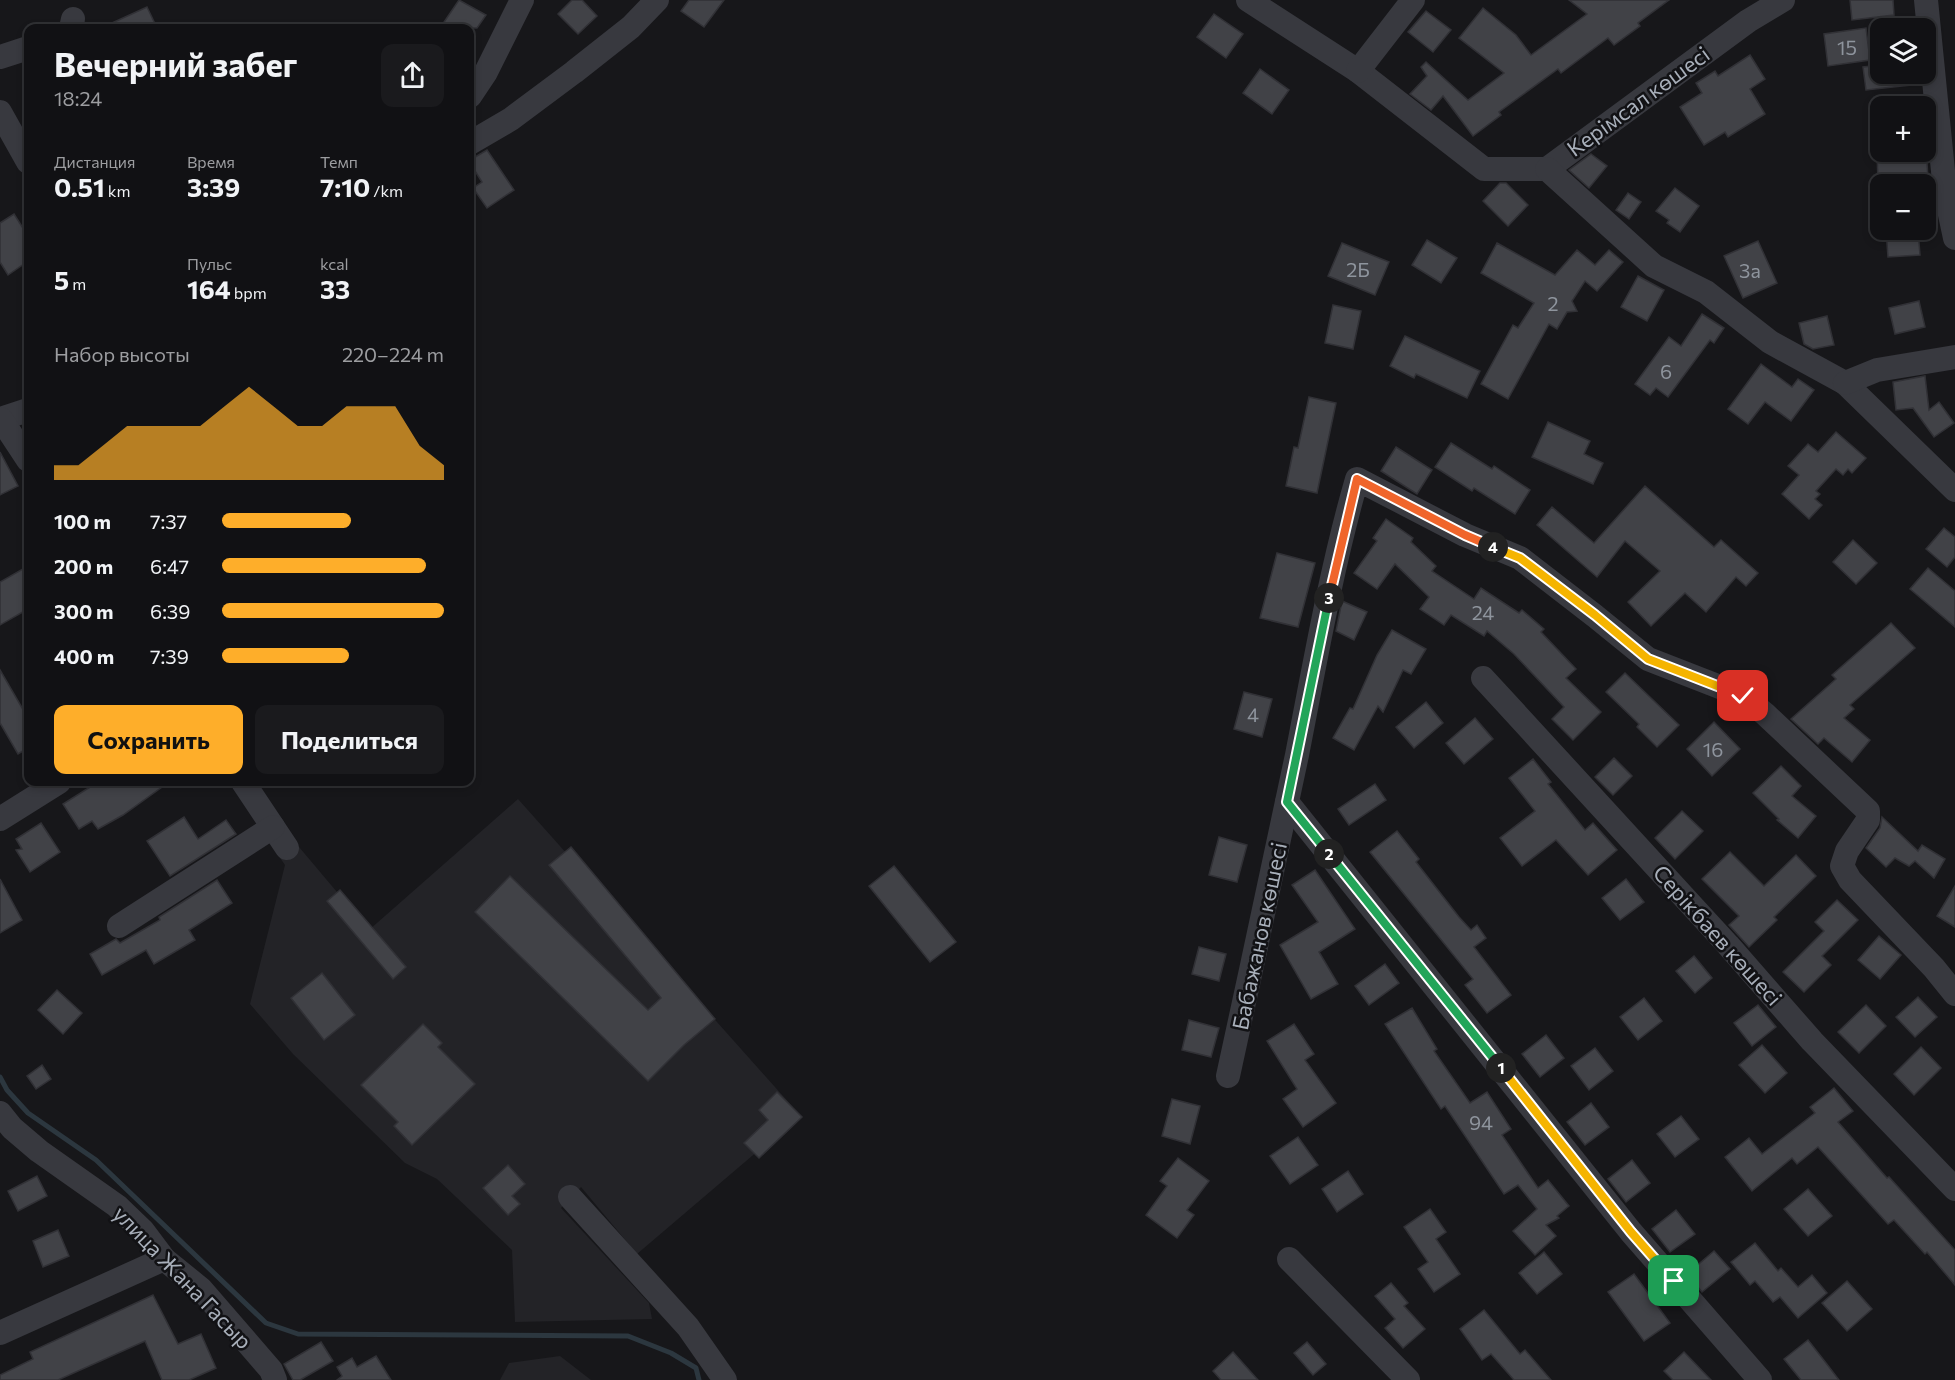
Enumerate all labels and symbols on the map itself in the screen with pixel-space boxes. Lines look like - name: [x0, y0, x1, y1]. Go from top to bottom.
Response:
- house number: 15: [1837, 35, 1857, 59]
- street label: Керімсал көшесі: [1561, 40, 1715, 162]
- house number: 2Б: [1346, 257, 1370, 281]
- house number: 3а: [1739, 258, 1761, 282]
- house number: 2: [1547, 291, 1559, 315]
- house number: 6: [1660, 359, 1672, 383]
- pin: 4: [1478, 532, 1508, 562]
- pin: 3: [1314, 583, 1344, 613]
- house number: 24: [1472, 600, 1494, 624]
- pin: [1717, 670, 1768, 721]
- house number: 4: [1247, 702, 1259, 726]
- house number: 16: [1703, 737, 1723, 761]
- pin: 2: [1314, 839, 1344, 869]
- street label: Бабажанов көшесі: [1226, 840, 1292, 1032]
- street label: Серікбаев көшесі: [1648, 859, 1788, 1011]
- pin: 1: [1486, 1053, 1516, 1083]
- house number: 94: [1469, 1110, 1493, 1134]
- street label: улица Жана Гасыр: [108, 1200, 258, 1354]
- pin: [1648, 1255, 1699, 1306]

